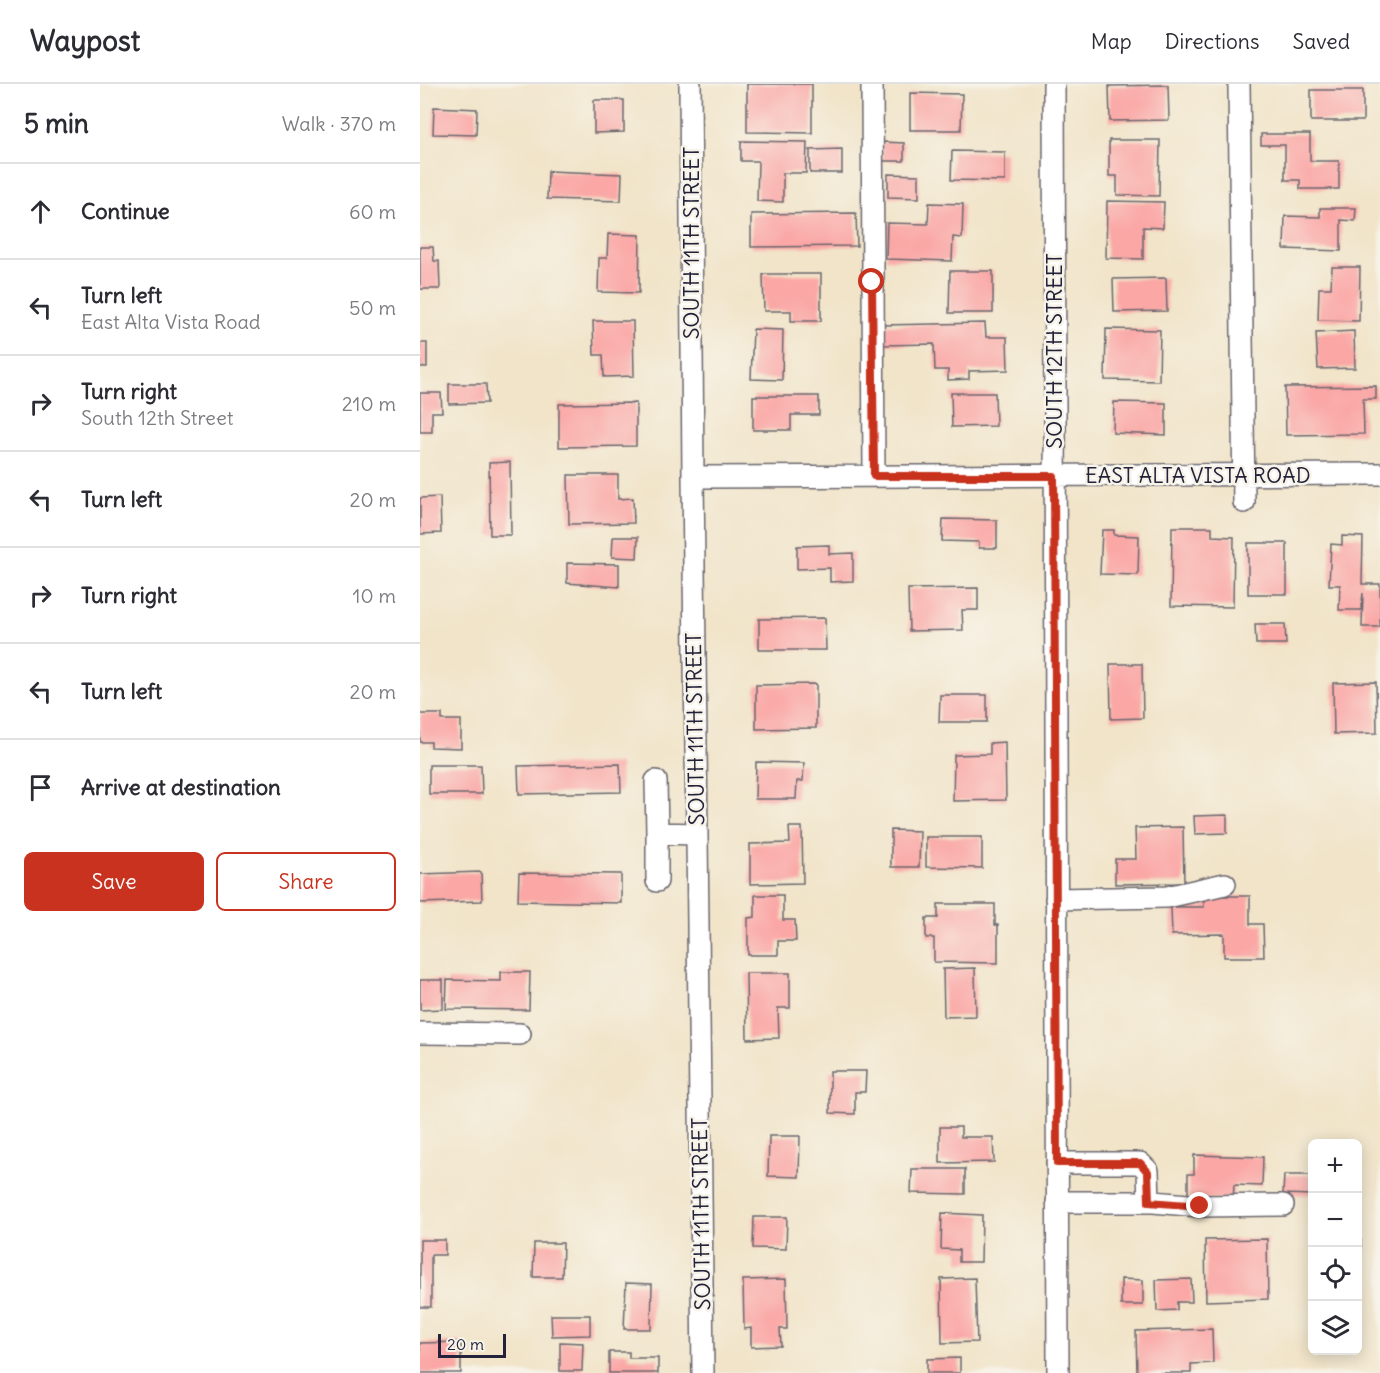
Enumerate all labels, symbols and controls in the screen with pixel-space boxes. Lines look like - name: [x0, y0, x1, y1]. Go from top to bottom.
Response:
- text: Waypost: [30, 23, 140, 59]
- text: Map: [1091, 28, 1132, 55]
- text: Directions: [1165, 28, 1259, 55]
- text: Saved: [1292, 28, 1350, 55]
- text: 5 min: [24, 107, 89, 140]
- text: Walk · 370 m: [282, 111, 396, 136]
- street label: SOUTH 11TH STREET: [678, 147, 705, 339]
- icon: ahead: [24, 195, 57, 228]
- text: Continue: [81, 197, 170, 225]
- text: 60 m: [349, 199, 396, 224]
- street label: SOUTH 12TH STREET: [1041, 253, 1068, 449]
- route start: [858, 268, 884, 294]
- text: Turn left: [81, 281, 162, 309]
- icon: left: [24, 291, 57, 324]
- text: 50 m: [349, 295, 396, 320]
- text: East Alta Vista Road: [81, 309, 261, 334]
- text: Turn right: [81, 377, 177, 405]
- icon: right: [24, 387, 57, 420]
- text: 210 m: [342, 391, 396, 416]
- text: South 12th Street: [81, 405, 233, 430]
- street label: EAST ALTA VISTA ROAD: [1085, 462, 1311, 489]
- icon: left: [24, 483, 57, 516]
- text: Turn left: [81, 485, 162, 513]
- text: 20 m: [350, 487, 396, 512]
- icon: right: [24, 579, 57, 612]
- text: Turn right: [81, 581, 177, 609]
- text: 10 m: [353, 583, 396, 608]
- street label: SOUTH 11TH STREET: [680, 632, 710, 826]
- icon: left: [24, 675, 57, 708]
- text: Turn left: [81, 677, 162, 705]
- text: 20 m: [350, 679, 396, 704]
- icon: arrive: [24, 771, 57, 804]
- text: Arrive at destination: [81, 773, 281, 801]
- button: Save: [24, 852, 204, 911]
- button: Share: [216, 852, 396, 911]
- street label: SOUTH 11TH STREET: [686, 1117, 716, 1311]
- map controls: [1308, 1139, 1362, 1355]
- button: +: [1308, 1139, 1362, 1193]
- route end: [1186, 1192, 1212, 1218]
- button: −: [1308, 1193, 1362, 1247]
- button: locate: [1308, 1247, 1362, 1301]
- button: layers: [1308, 1301, 1362, 1355]
- scale bar: [438, 1331, 506, 1358]
- text: 20 m: [447, 1334, 484, 1354]

